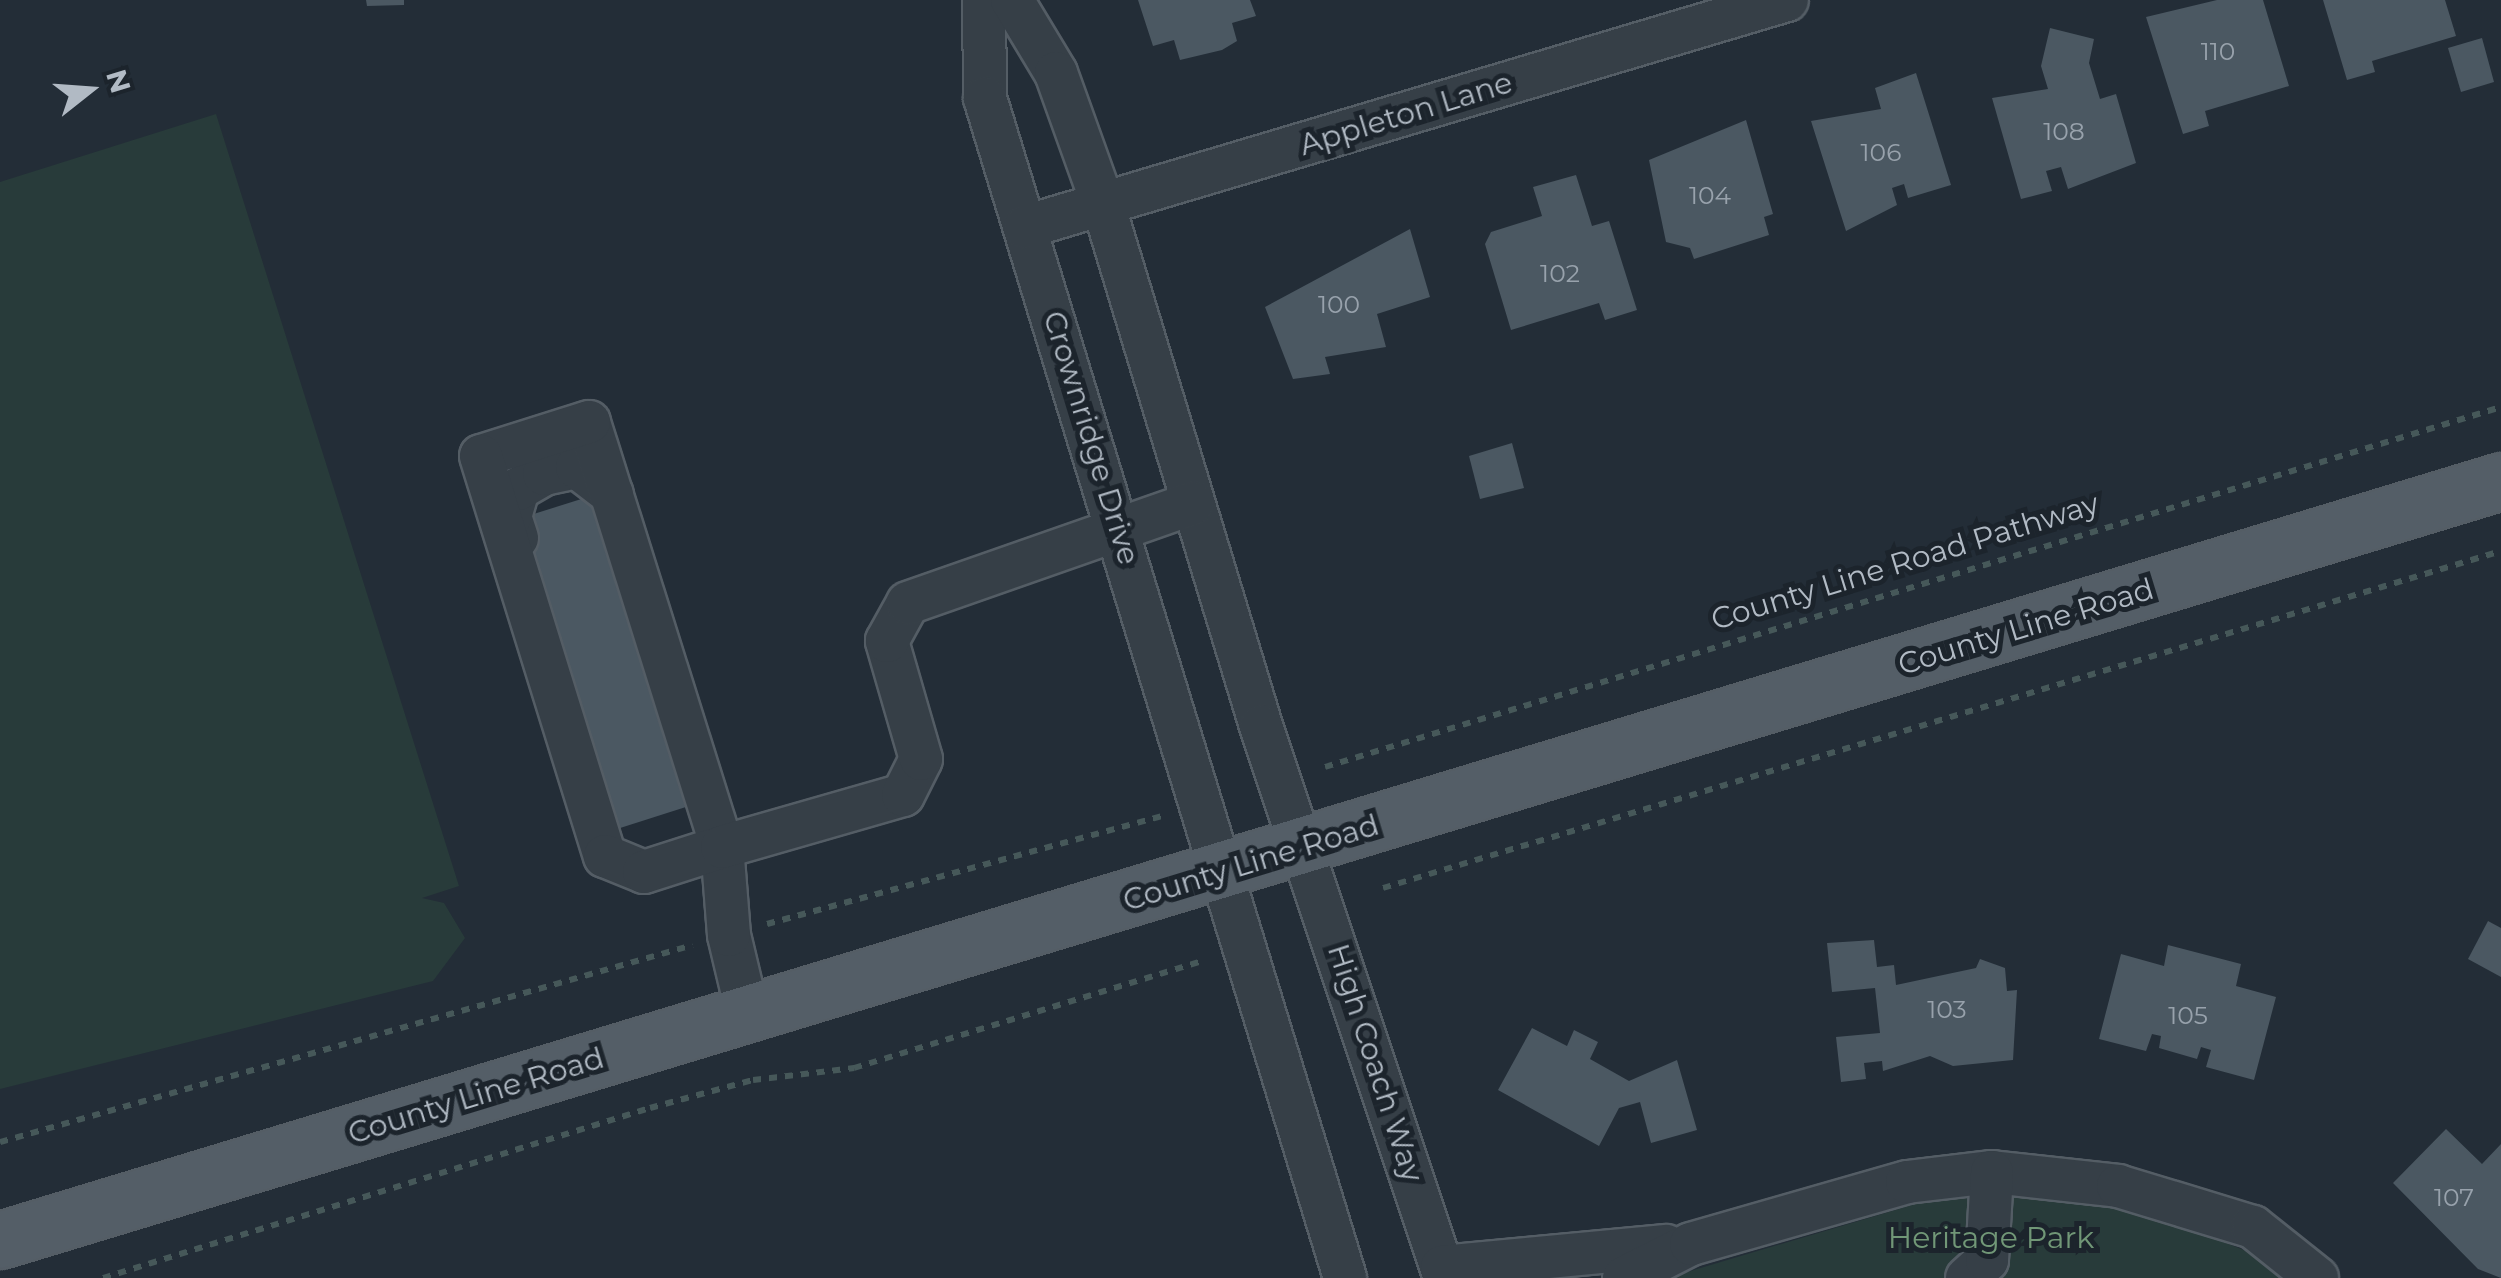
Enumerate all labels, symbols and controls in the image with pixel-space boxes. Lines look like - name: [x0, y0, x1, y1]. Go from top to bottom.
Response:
- house number: 110: [2201, 36, 2235, 66]
- north arrow: [40, 40, 140, 140]
- text: N: [99, 65, 138, 97]
- street label: Appleton Lane: [1295, 65, 1517, 163]
- house number: 108: [2043, 116, 2085, 146]
- house number: 106: [1861, 137, 1901, 167]
- house number: 104: [1689, 180, 1731, 210]
- house number: 102: [1540, 258, 1580, 288]
- house number: 100: [1318, 289, 1360, 319]
- street label: Crownridge Drive: [1035, 307, 1147, 569]
- street label: County Line Road Pathway: [1707, 486, 2103, 638]
- street label: County Line Road: [1894, 571, 2158, 683]
- street label: County Line Road: [1119, 807, 1383, 919]
- street label: High Coach Way: [1320, 940, 1430, 1186]
- house number: 103: [1927, 994, 1967, 1024]
- house number: 105: [2168, 1000, 2208, 1030]
- street label: County Line Road: [344, 1040, 608, 1152]
- house number: 107: [2434, 1182, 2474, 1212]
- park label: Heritage Park: [1888, 1220, 2094, 1256]

